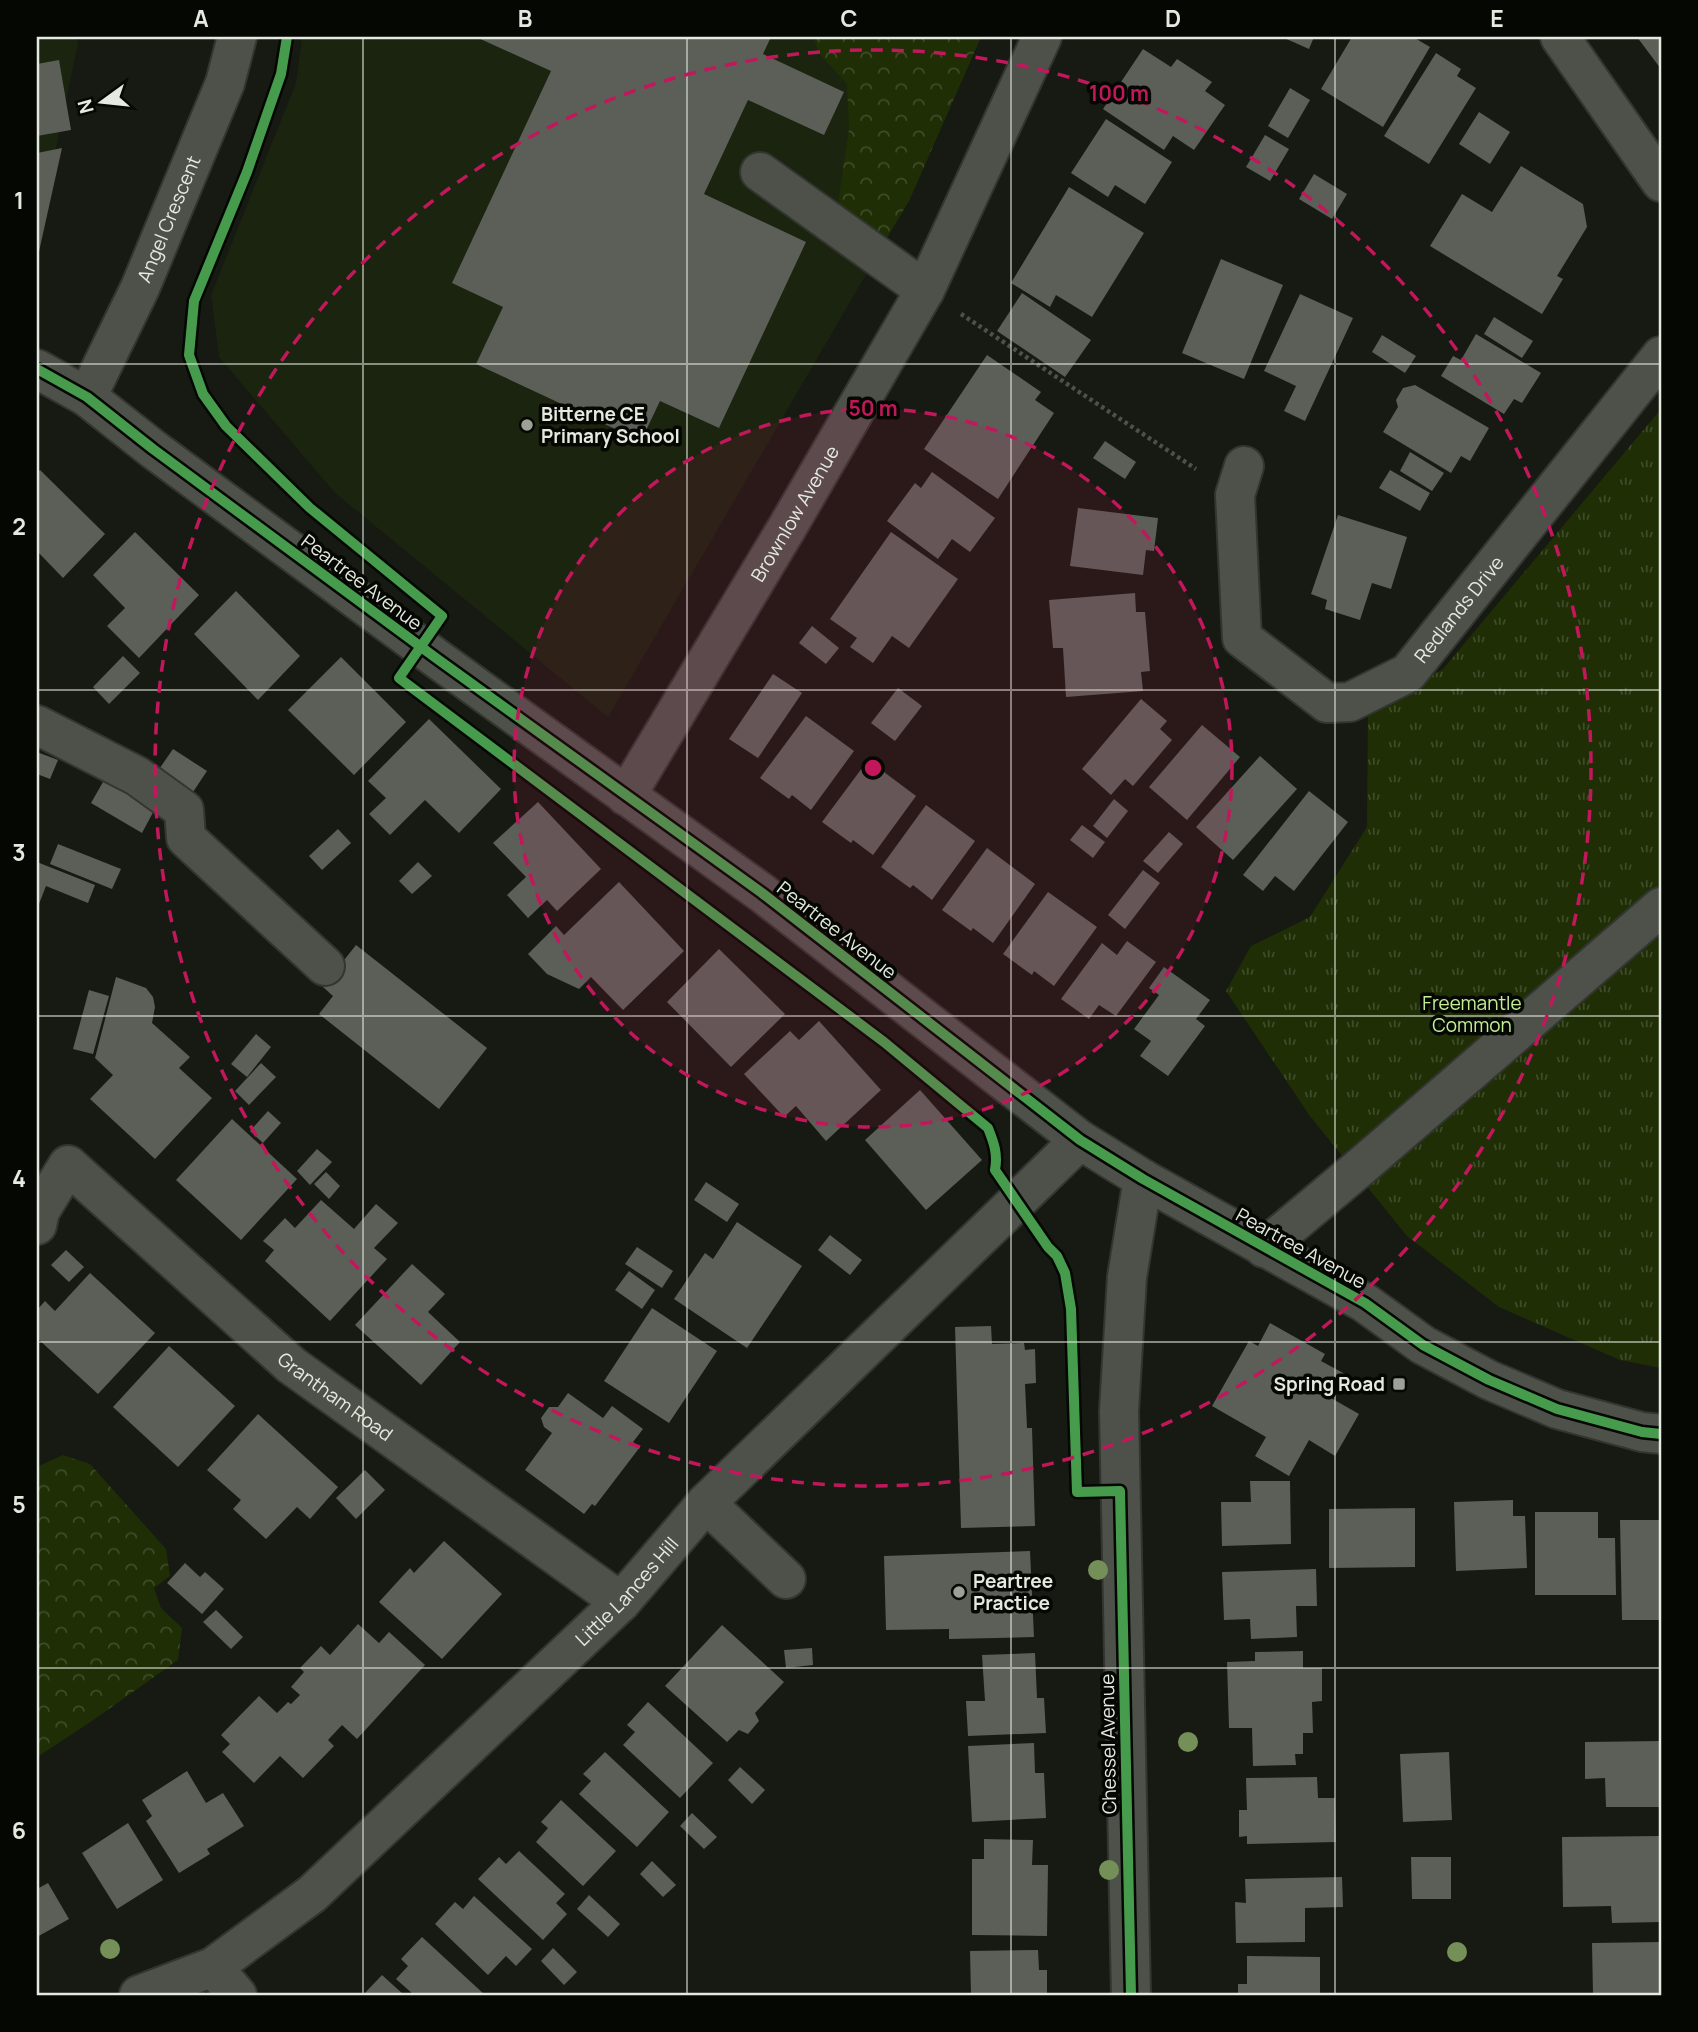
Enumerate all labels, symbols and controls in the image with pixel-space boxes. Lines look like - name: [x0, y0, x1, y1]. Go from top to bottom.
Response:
- text: A: [193, 2, 209, 34]
- text: B: [518, 2, 532, 34]
- text: C: [841, 2, 858, 34]
- text: D: [1165, 2, 1181, 34]
- text: E: [1490, 2, 1504, 34]
- north arrow: [66, 66, 136, 136]
- text: 100 m: [1089, 79, 1149, 107]
- text: N: [71, 96, 100, 116]
- street label: Angel Crescent: [131, 151, 207, 286]
- text: 1: [14, 184, 24, 216]
- text: 50 m: [848, 394, 898, 422]
- place label: Bitterne CE Primary School: [541, 401, 680, 449]
- marker: Bitterne CE Primary School: [519, 417, 535, 433]
- street label: Brownlow Avenue: [745, 441, 845, 587]
- text: 2: [12, 510, 26, 542]
- street label: Peartree Avenue: [296, 528, 428, 636]
- street label: Redlands Drive: [1408, 550, 1510, 668]
- centre of rings: [861, 756, 885, 780]
- text: 3: [12, 836, 26, 868]
- street label: Peartree Avenue: [772, 875, 902, 985]
- park label: Freemantle Common: [1422, 990, 1522, 1038]
- text: 4: [12, 1162, 26, 1194]
- street label: Peartree Avenue: [1231, 1201, 1371, 1295]
- street label: Grantham Road: [272, 1346, 398, 1447]
- place label: Spring Road: [1274, 1371, 1385, 1397]
- marker: Spring Road: [1391, 1376, 1407, 1392]
- text: 5: [12, 1488, 26, 1520]
- street label: Little Lances Hill: [570, 1531, 684, 1652]
- place label: Peartree Practice: [973, 1568, 1053, 1616]
- marker: Peartree Practice: [951, 1584, 967, 1600]
- street label: Chessel Avenue: [1094, 1674, 1122, 1814]
- text: 6: [12, 1814, 26, 1846]

